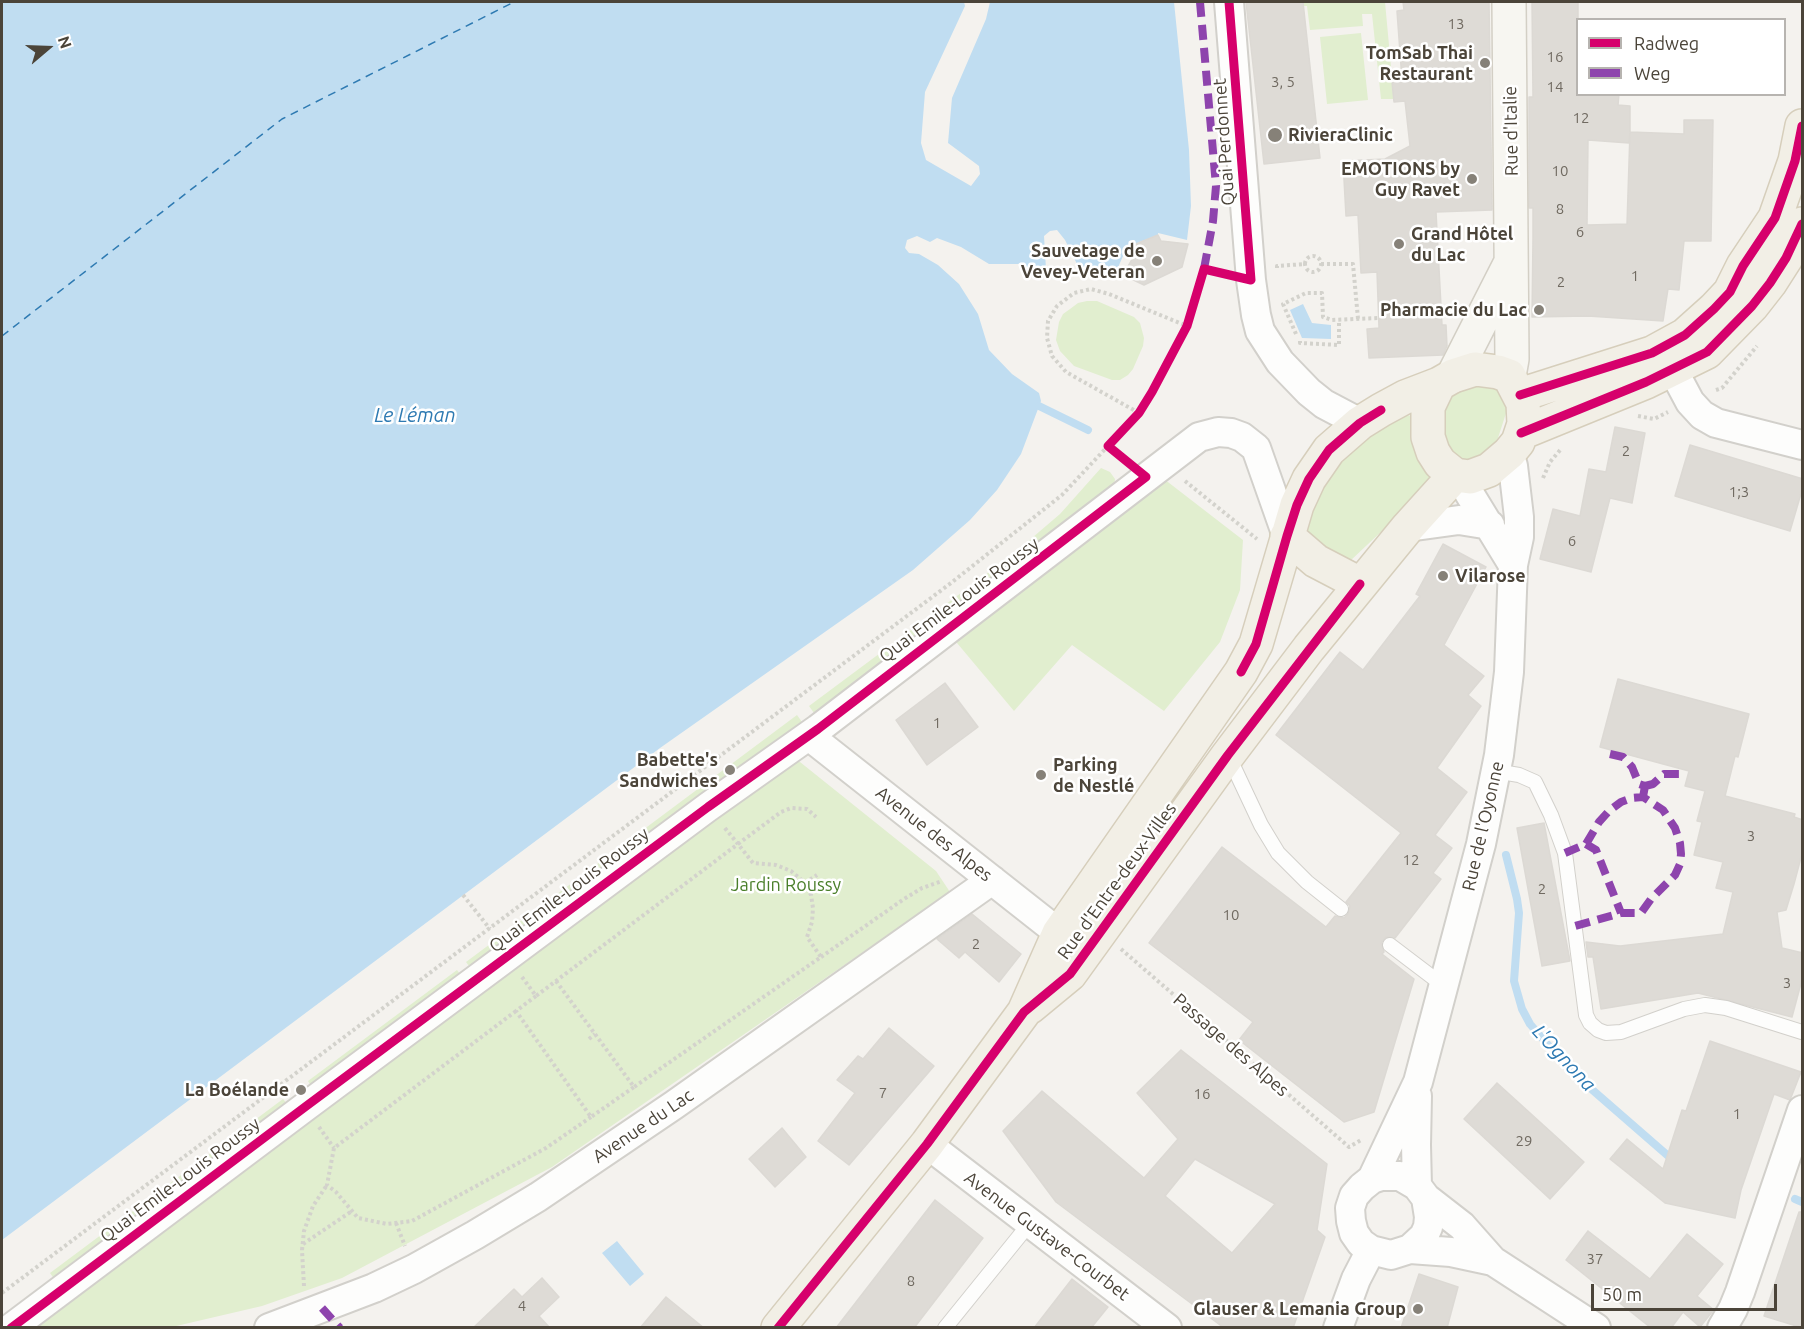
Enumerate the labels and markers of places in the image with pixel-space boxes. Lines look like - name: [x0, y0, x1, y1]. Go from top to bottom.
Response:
- place label: TomSab Thai Restaurant: [1366, 42, 1473, 84]
- marker: TomSab Thai Restaurant: [1478, 56, 1492, 70]
- place label: RivieraClinic: [1288, 124, 1393, 146]
- marker: RivieraClinic: [1266, 126, 1284, 144]
- place label: EMOTIONS by Guy Ravet: [1341, 158, 1460, 201]
- marker: EMOTIONS by Guy Ravet: [1465, 172, 1479, 186]
- place label: Grand Hôtel du Lac: [1411, 223, 1513, 266]
- marker: Grand Hôtel du Lac: [1392, 237, 1406, 251]
- place label: Sauvetage de Vevey-Veteran: [1021, 240, 1145, 282]
- marker: Sauvetage de Vevey-Veteran: [1150, 254, 1164, 268]
- place label: Pharmacie du Lac: [1380, 299, 1527, 321]
- marker: Pharmacie du Lac: [1532, 303, 1546, 317]
- place label: Vilarose: [1455, 565, 1526, 587]
- marker: Vilarose: [1436, 569, 1450, 583]
- place label: Babette's Sandwiches: [619, 749, 718, 792]
- place label: Parking de Nestlé: [1053, 754, 1134, 796]
- marker: Babette's Sandwiches: [723, 763, 737, 777]
- marker: Parking de Nestlé: [1034, 768, 1048, 782]
- place label: La Boélande: [185, 1079, 289, 1101]
- marker: La Boélande: [294, 1083, 308, 1097]
- place label: Glauser & Lemania Group: [1193, 1298, 1406, 1320]
- marker: Glauser & Lemania Group: [1411, 1302, 1425, 1316]

